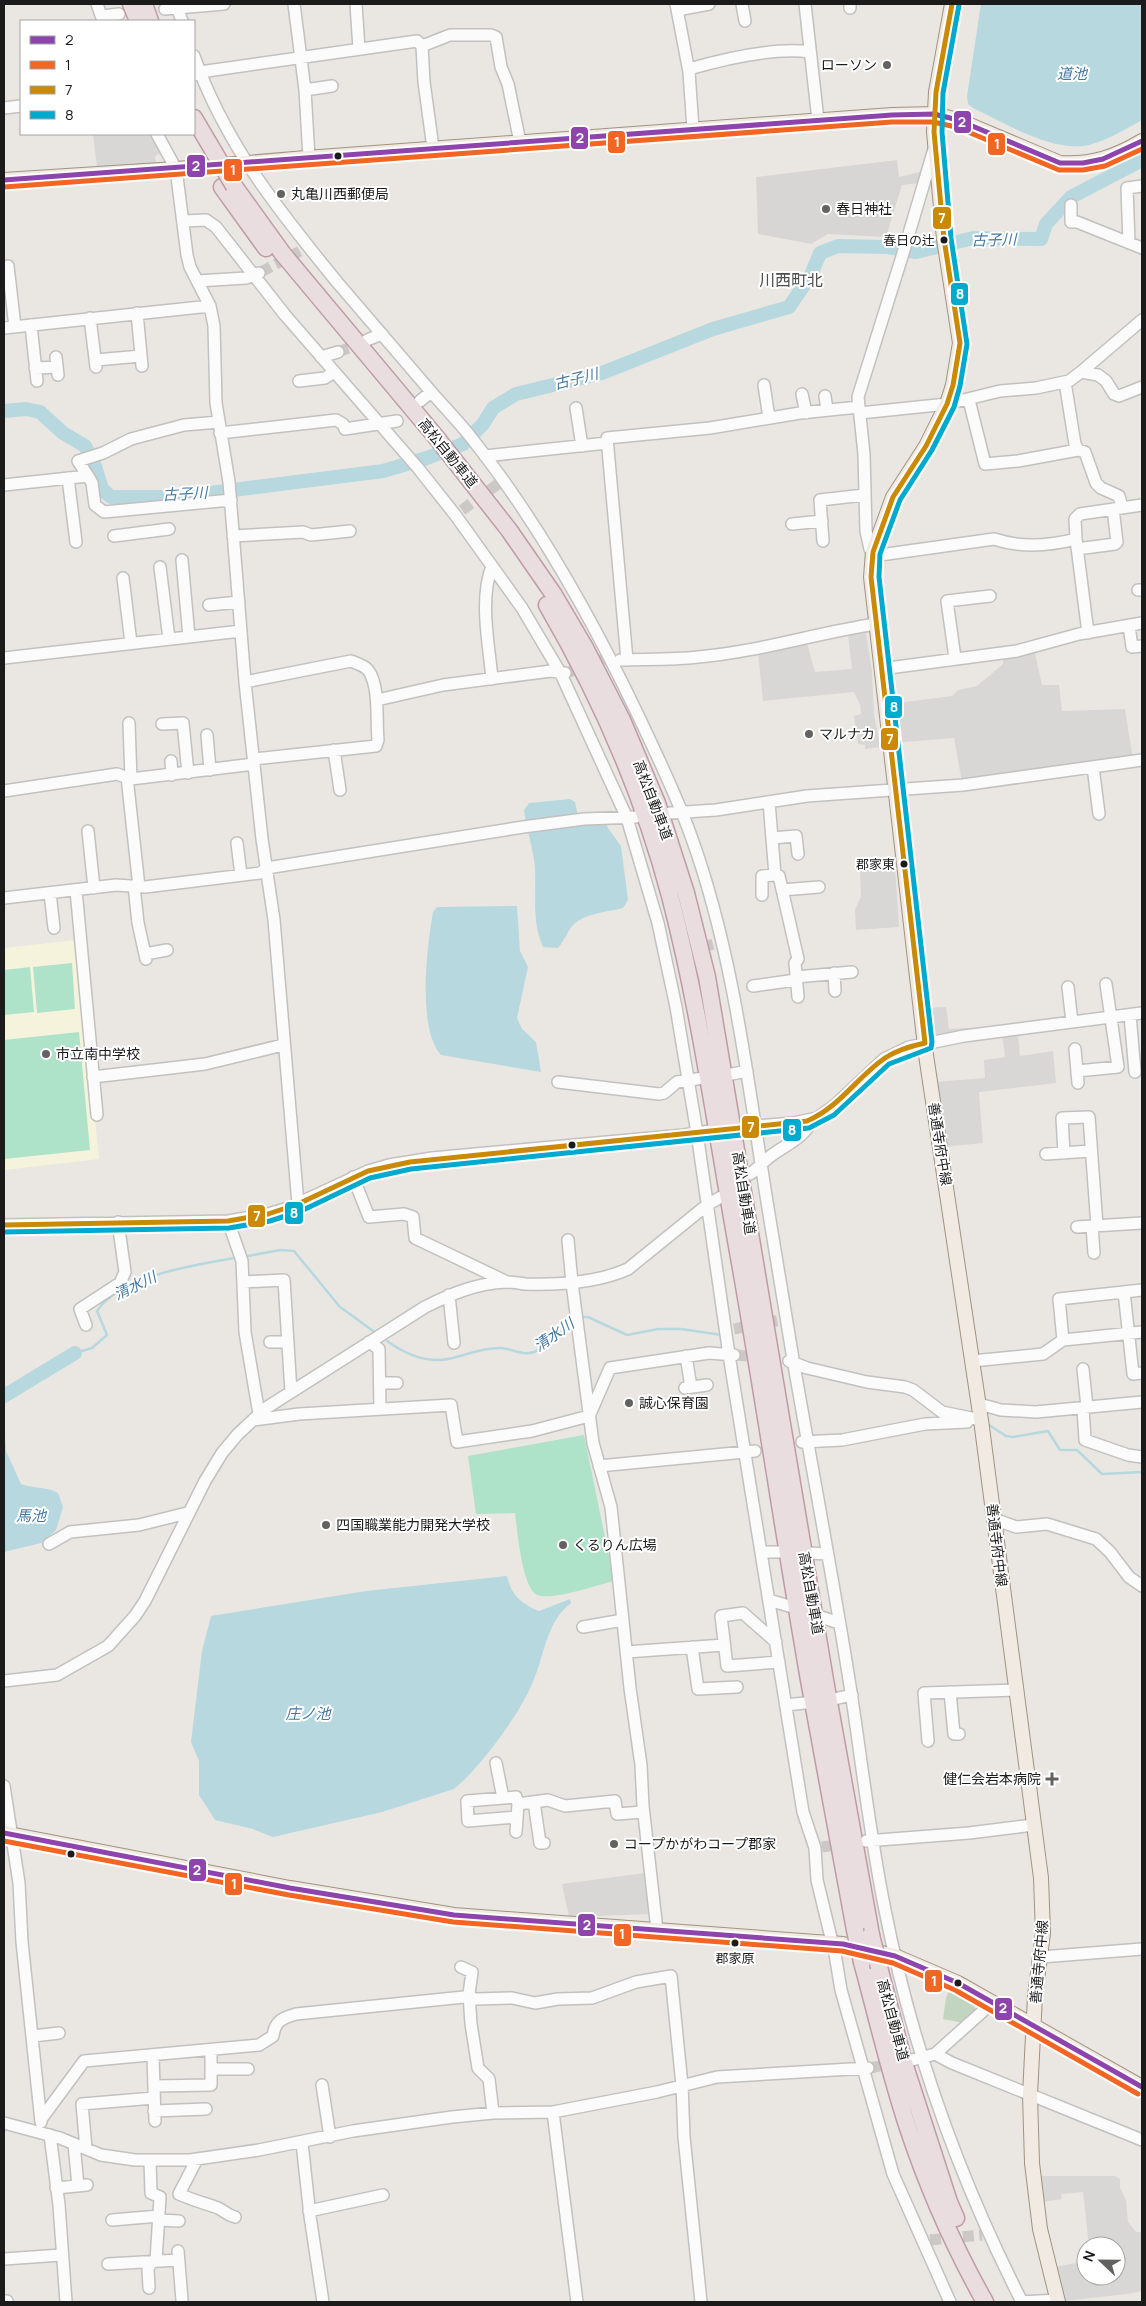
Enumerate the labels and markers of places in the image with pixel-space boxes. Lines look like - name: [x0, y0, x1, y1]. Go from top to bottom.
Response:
- place label: ローソン: [821, 55, 877, 74]
- marker: ローソン: [881, 59, 893, 71]
- unlabelled marker: [333, 151, 343, 161]
- place label: 丸亀川西郵便局: [291, 184, 389, 203]
- marker: 丸亀川西郵便局: [275, 188, 287, 200]
- place label: 春日神社: [836, 199, 892, 218]
- marker: 春日神社: [820, 203, 832, 215]
- place label: 春日の辻: [883, 231, 935, 249]
- marker: 春日の辻: [939, 235, 949, 245]
- place label: マルナカ: [819, 724, 875, 743]
- marker: マルナカ: [803, 728, 815, 740]
- place label: 郡家東: [856, 855, 895, 873]
- marker: 郡家東: [899, 859, 909, 869]
- place label: 市立南中学校: [56, 1044, 140, 1063]
- marker: 市立南中学校: [40, 1048, 52, 1060]
- unlabelled marker: [567, 1140, 577, 1150]
- place label: 誠心保育園: [639, 1393, 709, 1412]
- marker: 誠心保育園: [623, 1397, 635, 1409]
- place label: 四国職業能力開発大学校: [336, 1515, 490, 1534]
- marker: 四国職業能力開発大学校: [320, 1519, 332, 1531]
- place label: くるりん広場: [573, 1535, 657, 1554]
- marker: くるりん広場: [557, 1539, 569, 1551]
- place label: 健仁会岩本病院: [943, 1769, 1041, 1788]
- marker: 健仁会岩本病院: [1045, 1772, 1059, 1786]
- place label: コープかがわコープ郡家: [624, 1834, 776, 1853]
- marker: コープかがわコープ郡家: [608, 1838, 620, 1850]
- unlabelled marker: [66, 1849, 76, 1859]
- marker: 郡家原: [730, 1938, 740, 1948]
- place label: 郡家原: [715, 1949, 755, 1967]
- unlabelled marker: [953, 1978, 963, 1988]

